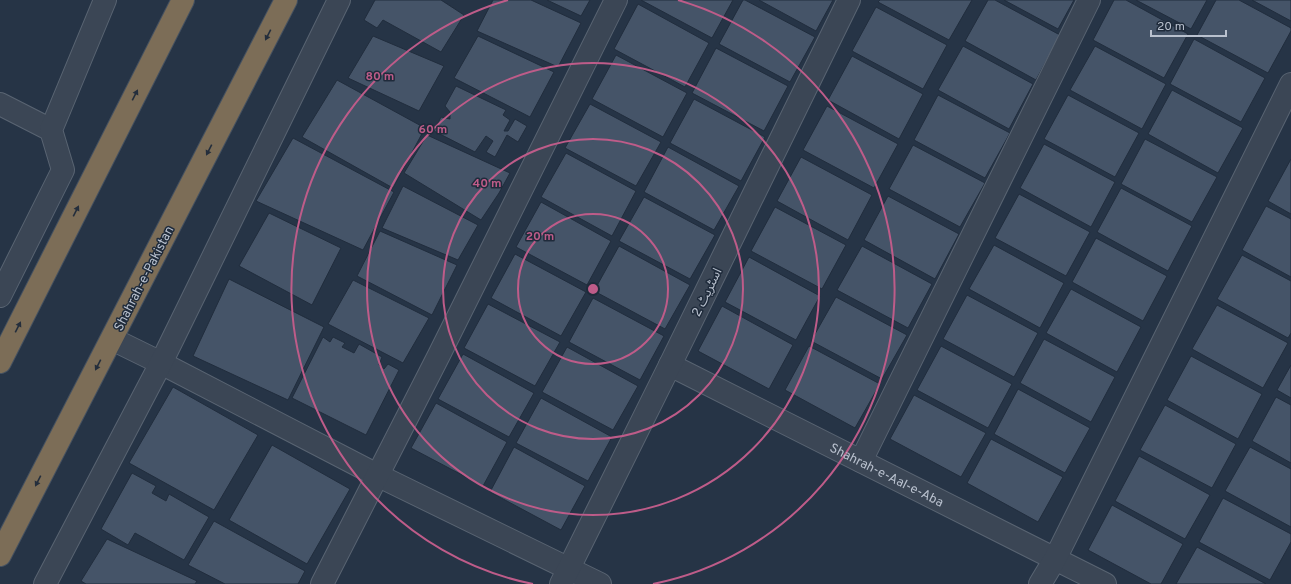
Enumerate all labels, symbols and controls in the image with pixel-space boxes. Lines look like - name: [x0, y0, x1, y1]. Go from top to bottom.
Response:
- scale bar: [1151, 12, 1226, 38]
- text: 20 m: [1157, 19, 1185, 35]
- one-way arrow: [265, 29, 272, 40]
- text: 80 m: [366, 69, 394, 85]
- one-way arrow: [132, 90, 138, 101]
- text: 60 m: [419, 122, 447, 138]
- one-way arrow: [206, 144, 212, 156]
- text: 40 m: [472, 176, 502, 192]
- one-way arrow: [73, 206, 79, 217]
- street label: Shahrah-e-Pakistan: [111, 224, 178, 334]
- text: 20 m: [526, 229, 554, 245]
- street label: اسٹریٹ 2: [689, 266, 726, 320]
- centre of rings: [586, 282, 600, 296]
- one-way arrow: [14, 322, 21, 333]
- one-way arrow: [95, 360, 101, 371]
- street label: Shahrah-e-Aal-e-Aba: [826, 441, 946, 511]
- one-way arrow: [35, 475, 42, 487]

